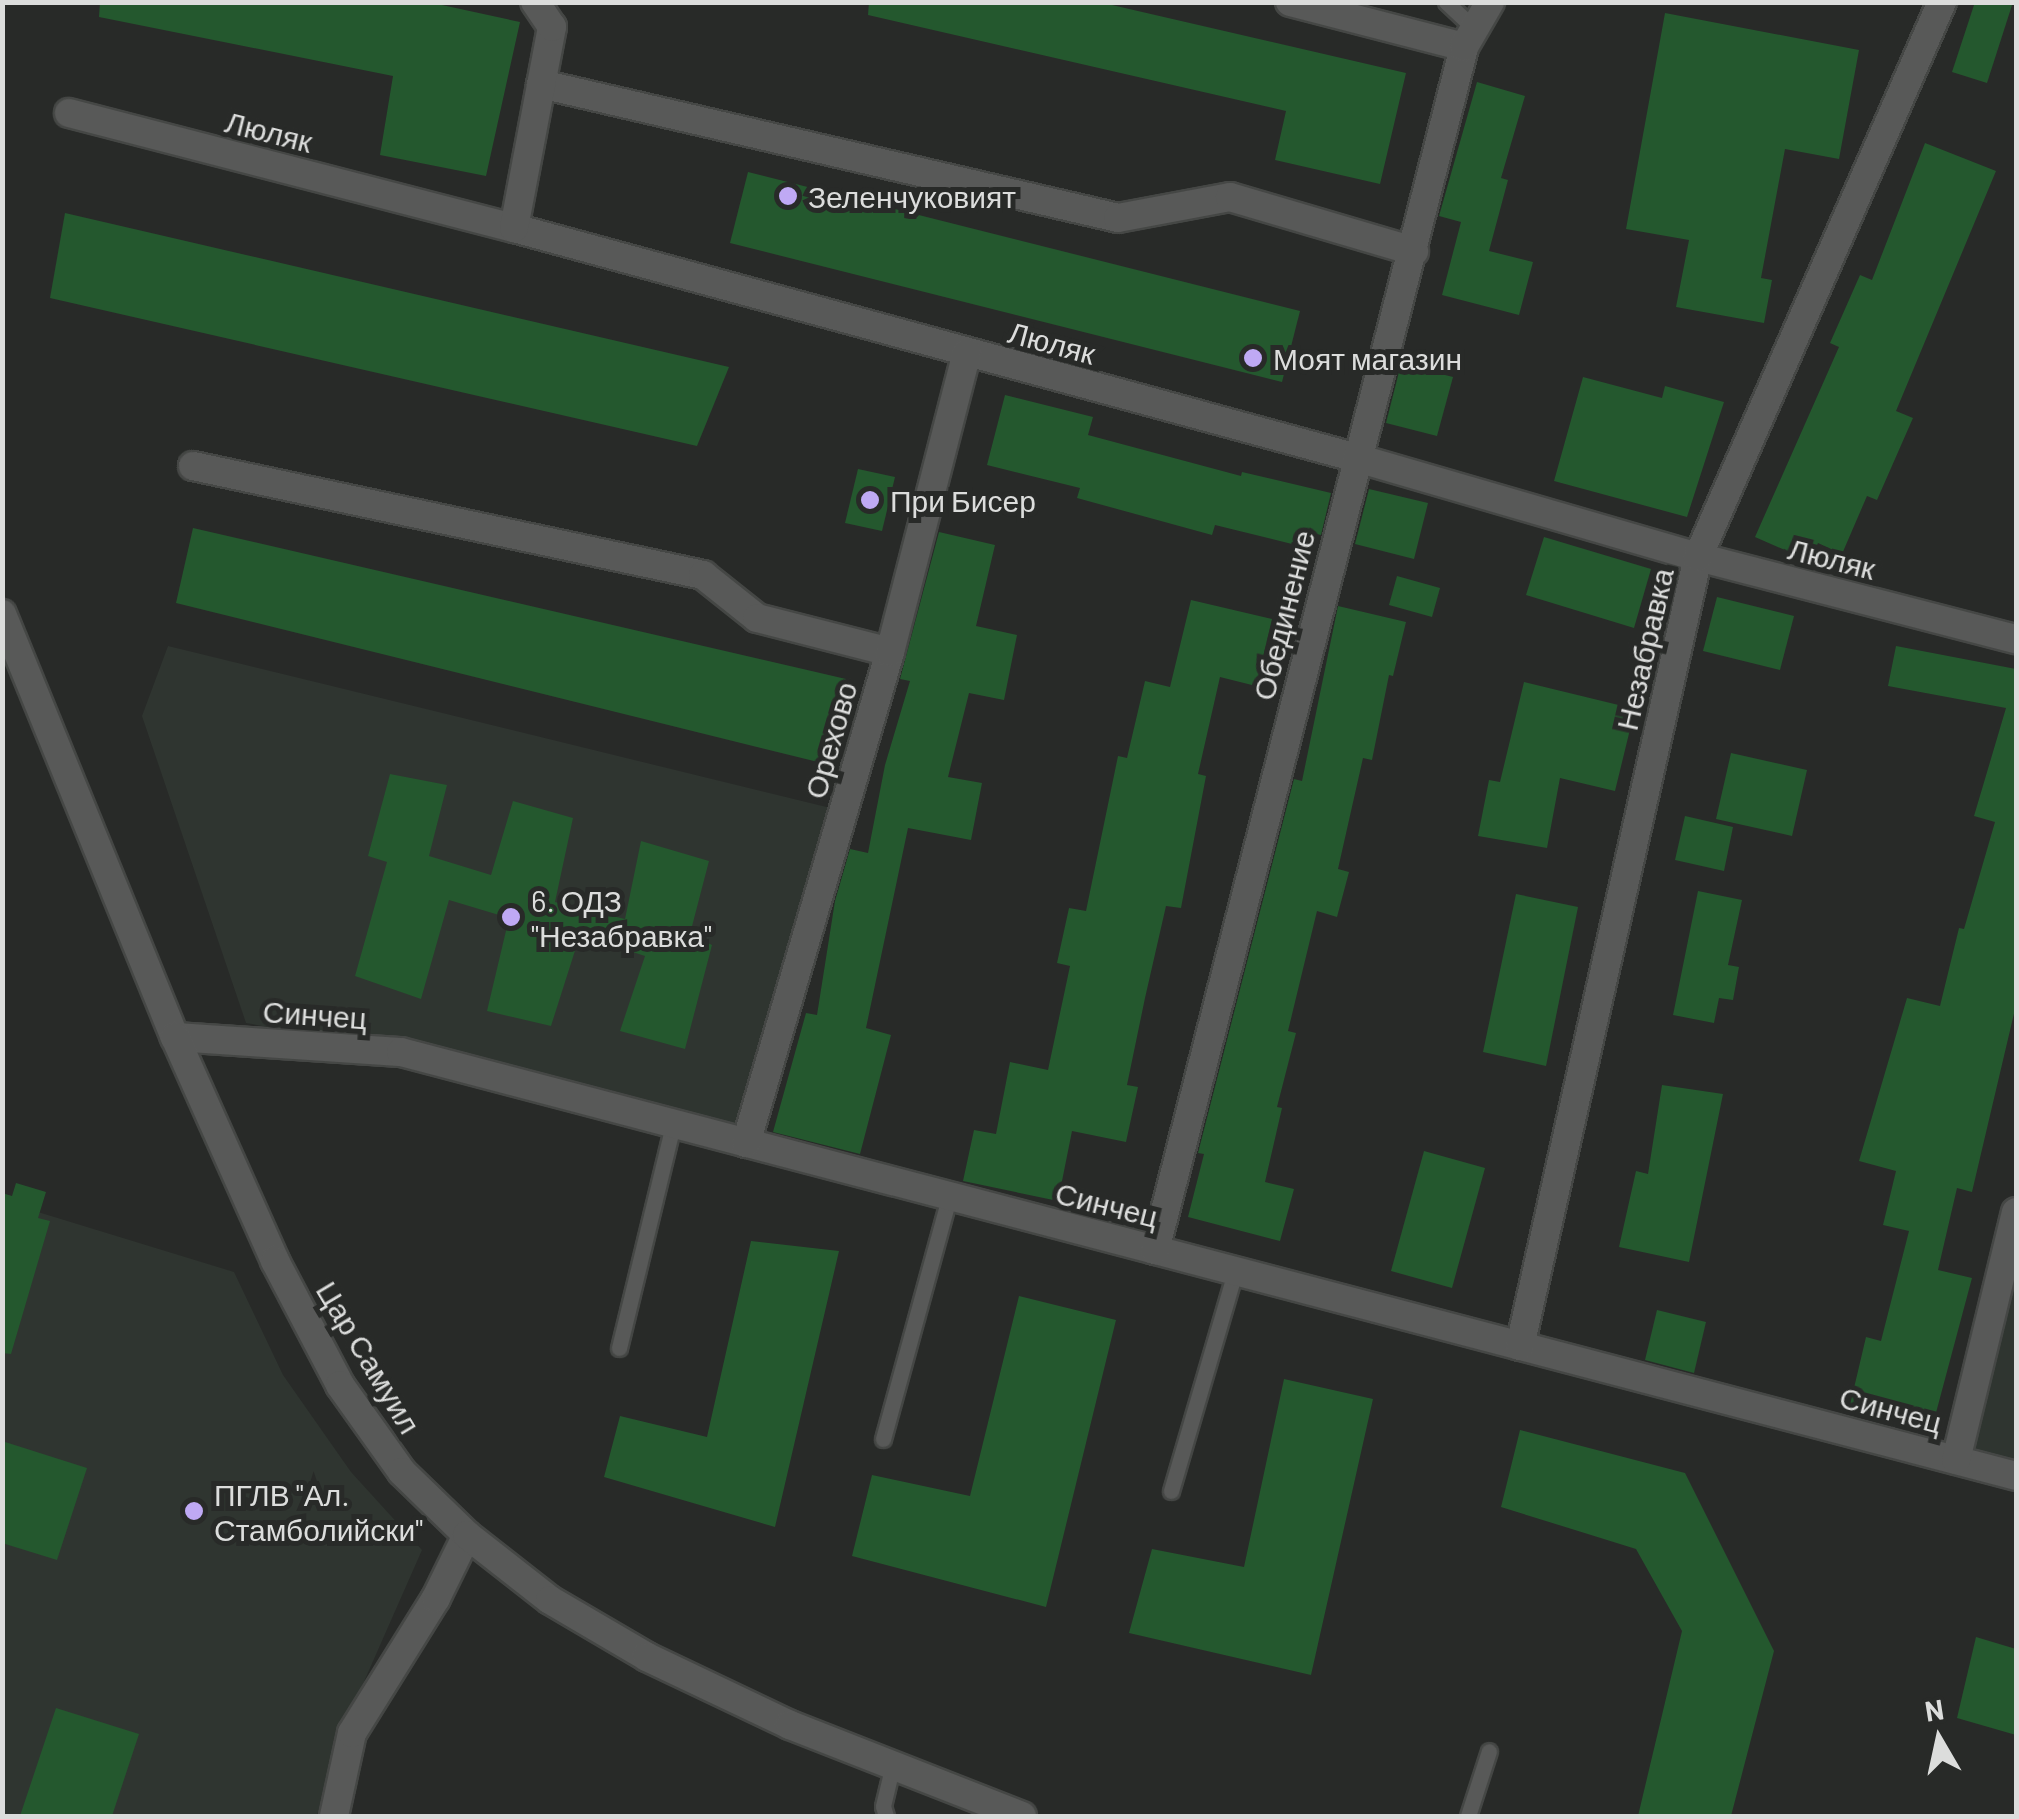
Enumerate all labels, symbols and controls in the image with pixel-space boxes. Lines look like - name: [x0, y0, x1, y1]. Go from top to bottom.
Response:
- street label: Люляк: [222, 103, 316, 159]
- place label: Зеленчуковият: [808, 178, 1016, 214]
- marker: Зеленчуковият: [777, 185, 799, 207]
- street label: Люляк: [1005, 313, 1099, 371]
- place label: Моят магазин: [1273, 340, 1462, 376]
- marker: Моят магазин: [1242, 347, 1264, 369]
- place label: При Бисер: [890, 482, 1036, 518]
- marker: При Бисер: [859, 489, 881, 511]
- street label: Обединение: [1245, 526, 1321, 704]
- street label: Люляк: [1785, 530, 1879, 586]
- street label: Незабравка: [1608, 565, 1680, 733]
- street label: Орехово: [796, 678, 864, 802]
- place label: 6. ОДЗ "Незабравка": [531, 882, 712, 952]
- marker: 6. ОДЗ "Незабравка": [500, 906, 522, 928]
- street label: Синчец: [262, 992, 368, 1036]
- street label: Синчец: [1052, 1174, 1162, 1234]
- street label: Цар Самуил: [310, 1274, 428, 1440]
- street label: Синчец: [1836, 1378, 1946, 1440]
- place label: ПГЛВ "Ал. Стамболийски": [214, 1476, 423, 1546]
- marker: ПГЛВ "Ал. Стамболийски": [183, 1500, 205, 1522]
- north arrow: [1889, 1689, 1989, 1789]
- text: N: [1922, 1691, 1946, 1728]

